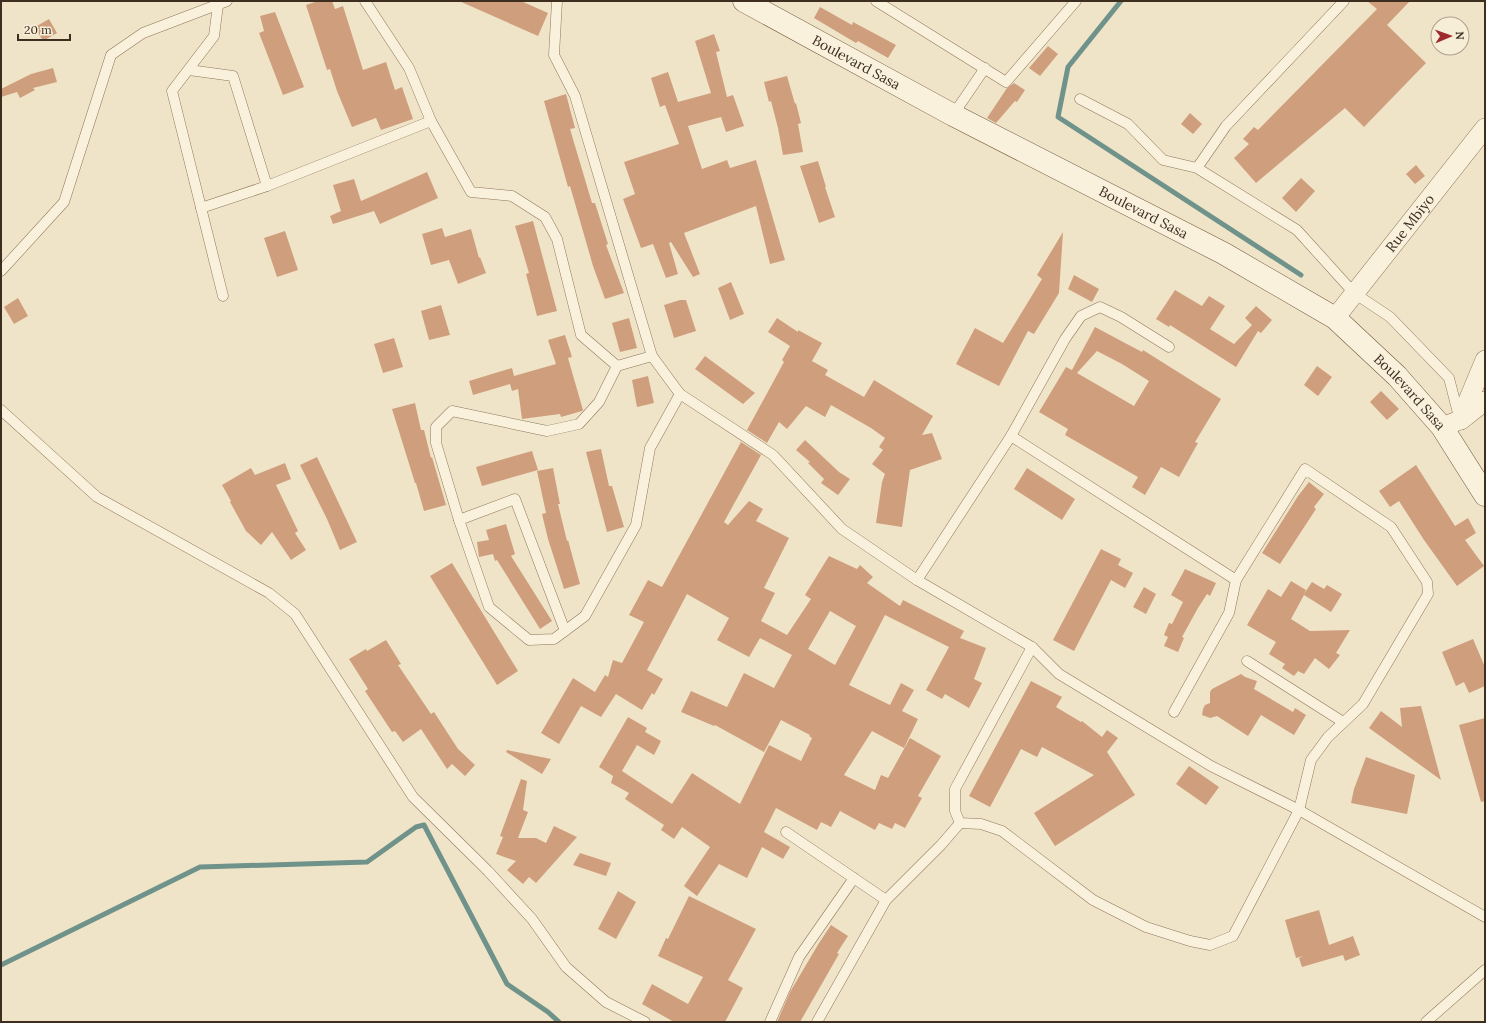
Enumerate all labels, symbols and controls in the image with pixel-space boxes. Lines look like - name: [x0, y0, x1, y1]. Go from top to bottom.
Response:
- scale bar: [18, 16, 70, 42]
- north arrow: [1430, 16, 1470, 56]
- text: 20 m: [24, 22, 52, 37]
- street label: Boulevard Sasa: [809, 31, 904, 94]
- text: N: [1453, 31, 1467, 41]
- street label: Boulevard Sasa: [1096, 182, 1191, 243]
- street label: Rue Mbiyo: [1382, 190, 1438, 256]
- street label: Boulevard Sasa: [1370, 350, 1450, 434]

